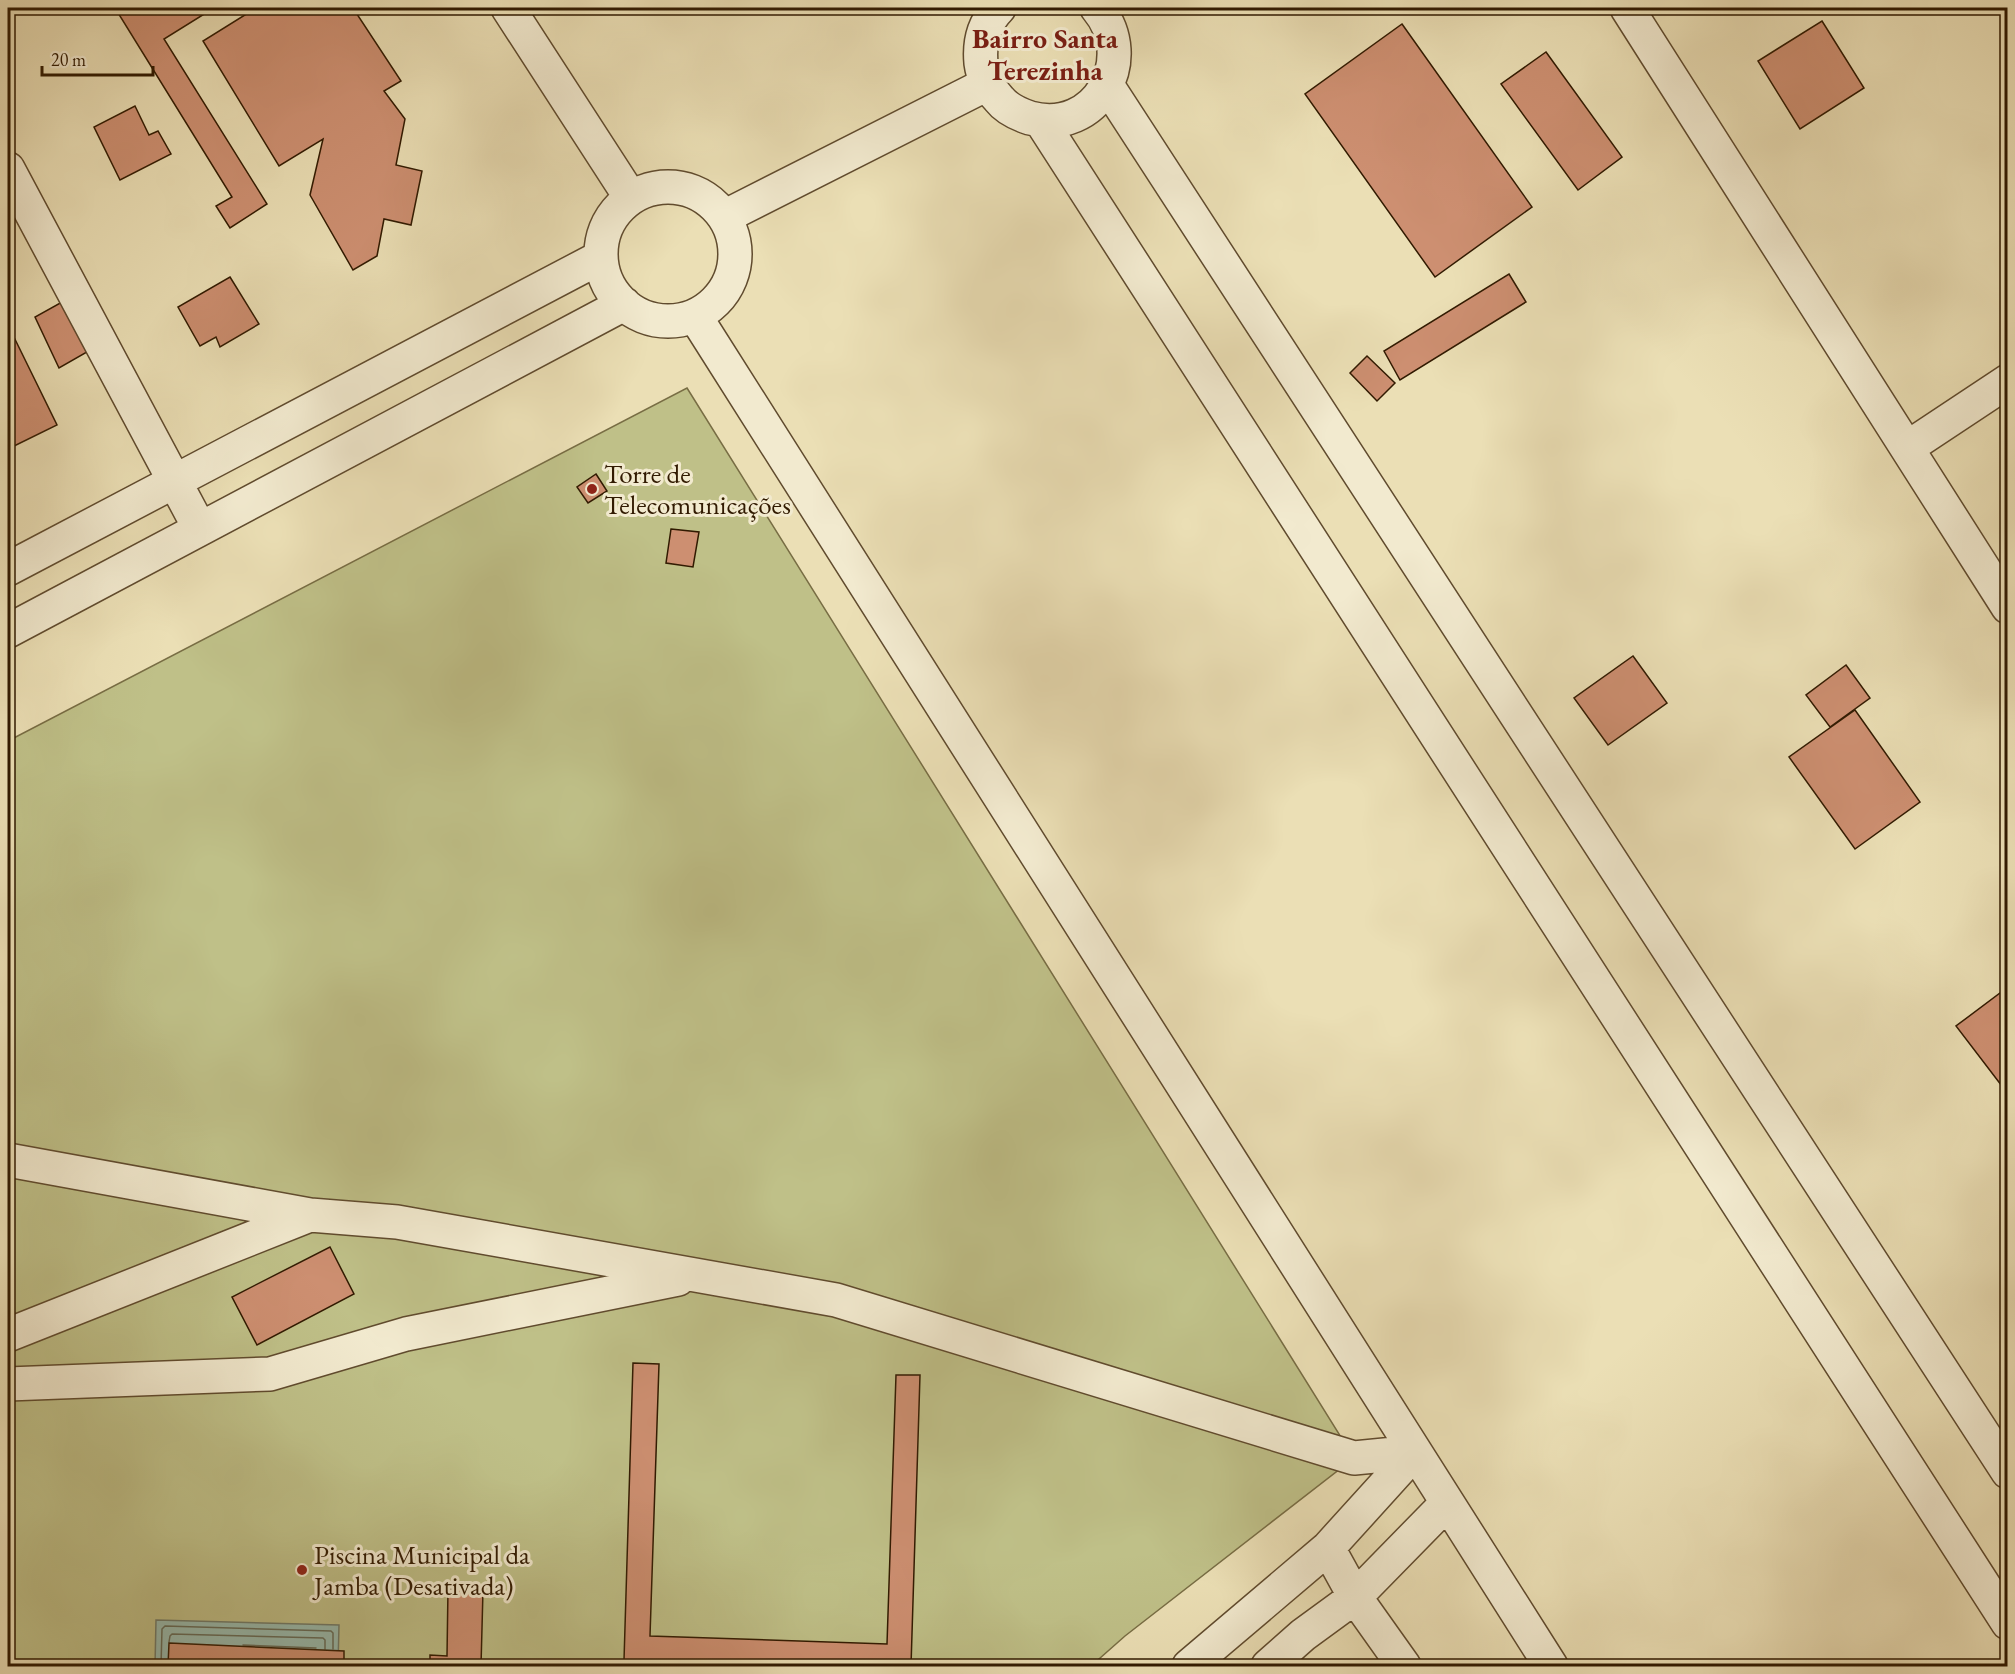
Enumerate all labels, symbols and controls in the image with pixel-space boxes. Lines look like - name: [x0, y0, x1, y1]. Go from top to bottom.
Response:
- district label: Bairro Santa Terezinha: [972, 20, 1119, 88]
- scale bar: [42, 39, 153, 77]
- text: 20 m: [51, 48, 86, 71]
- place label: Torre de Telecomunicações: [604, 456, 791, 522]
- marker: Torre de Telecomunicações: [585, 482, 599, 496]
- place label: Piscina Municipal da Jamba (Desativada): [312, 1537, 530, 1603]
- marker: Piscina Municipal da Jamba (Desativada): [295, 1563, 309, 1577]

